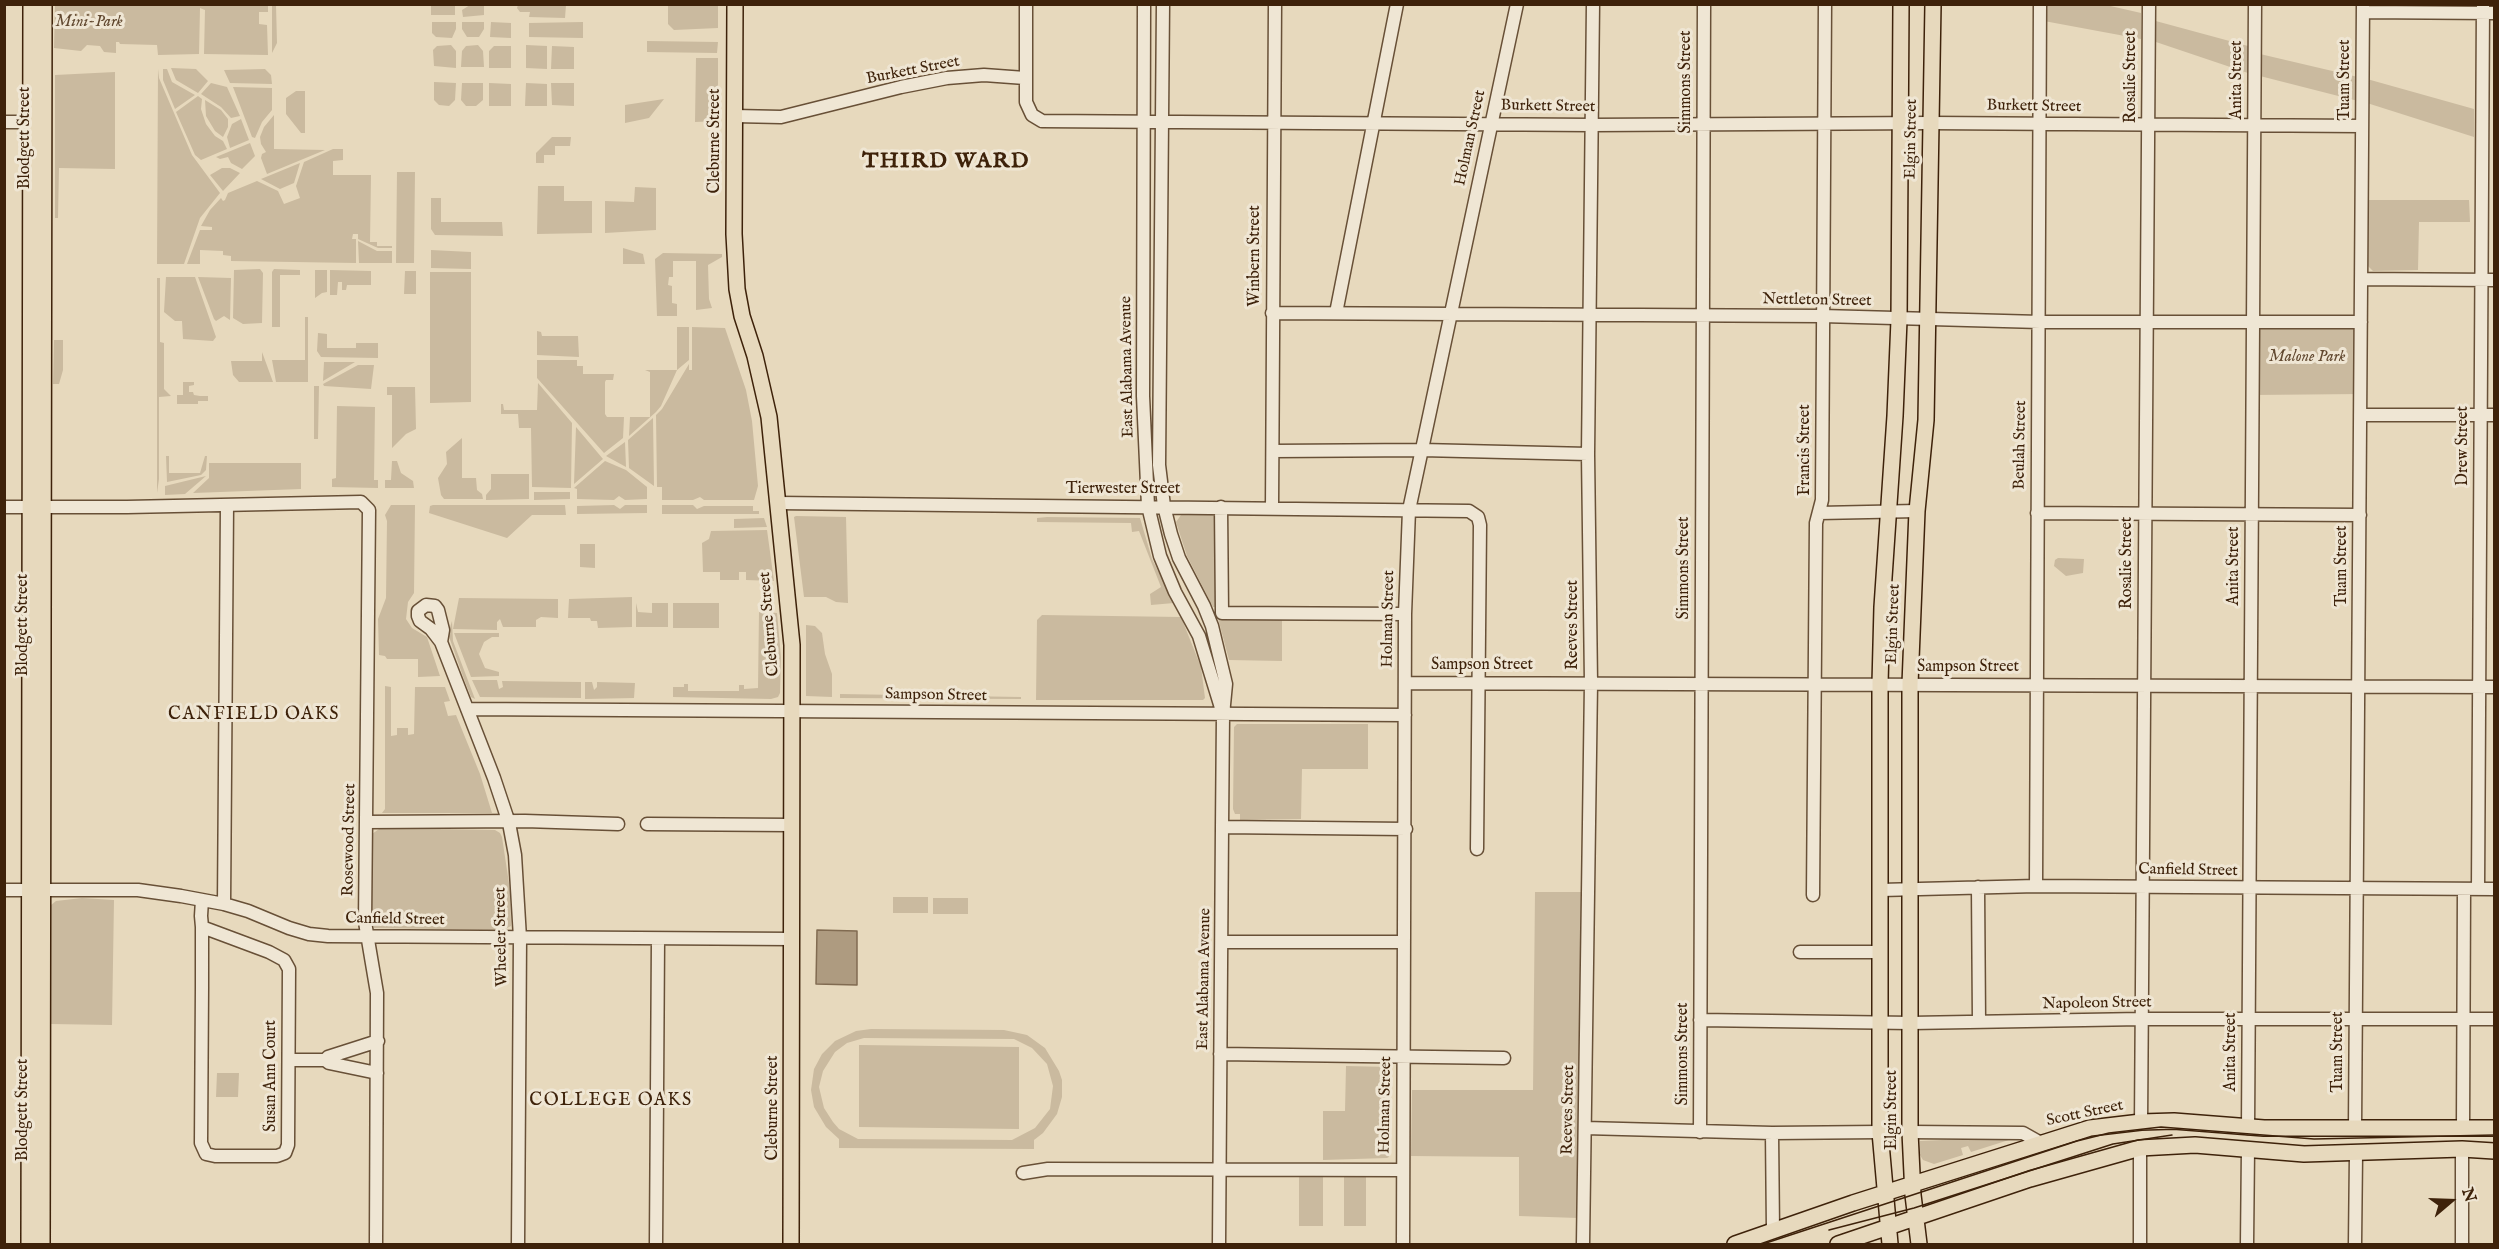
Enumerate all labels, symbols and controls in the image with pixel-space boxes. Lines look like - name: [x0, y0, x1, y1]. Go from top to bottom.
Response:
- park label: Mini-Park: [55, 13, 123, 33]
- street label: Simmons Street: [1677, 30, 1697, 134]
- street label: Rosalie Street: [2122, 31, 2142, 123]
- street label: Tuam Street: [2336, 39, 2356, 121]
- street label: Anita Street: [2228, 40, 2248, 120]
- street label: Burkett Street: [865, 53, 961, 89]
- street label: Blodgett Street: [16, 87, 36, 189]
- street label: Holman Street: [1451, 88, 1491, 188]
- street label: Cleburne Street: [706, 89, 726, 193]
- street label: Burkett Street: [1500, 97, 1596, 117]
- street label: Burkett Street: [1986, 97, 2082, 117]
- street label: Elgin Street: [1902, 99, 1922, 179]
- district label: THIRD WARD: [862, 149, 1030, 175]
- street label: Winbern Street: [1246, 205, 1266, 307]
- street label: Nettleton Street: [1762, 290, 1872, 312]
- street label: East Alabama Avenue: [1117, 296, 1139, 438]
- park label: Malone Park: [2269, 348, 2345, 368]
- street label: Beulah Street: [2011, 400, 2031, 490]
- street label: Francis Street: [1796, 404, 1816, 496]
- street label: Drew Street: [2454, 406, 2474, 486]
- street label: Tierwester Street: [1066, 480, 1180, 500]
- street label: Simmons Street: [1675, 516, 1695, 620]
- street label: Rosalie Street: [2118, 517, 2138, 609]
- street label: Tuam Street: [2333, 525, 2353, 607]
- street label: Anita Street: [2225, 526, 2245, 606]
- street label: Holman Street: [1379, 570, 1399, 668]
- street label: Cleburne Street: [756, 571, 784, 677]
- street label: Blodgett Street: [14, 574, 34, 676]
- street label: Reeves Street: [1564, 580, 1584, 670]
- street label: Elgin Street: [1883, 584, 1905, 664]
- street label: Sampson Street: [1431, 656, 1533, 676]
- street label: Sampson Street: [1917, 658, 2019, 678]
- street label: Sampson Street: [885, 686, 987, 706]
- district label: CANFIELD OAKS: [168, 704, 340, 726]
- street label: Rosewood Street: [339, 783, 361, 897]
- street label: Canfield Street: [2138, 861, 2238, 881]
- street label: Wheeler Street: [492, 887, 512, 987]
- street label: East Alabama Avenue: [1194, 908, 1216, 1050]
- street label: Canfield Street: [345, 910, 445, 930]
- street label: Napoleon Street: [2042, 993, 2152, 1015]
- street label: Simmons Street: [1674, 1002, 1694, 1106]
- street label: Tuam Street: [2329, 1011, 2349, 1093]
- street label: Anita Street: [2222, 1012, 2242, 1092]
- street label: Susan Ann Court: [262, 1020, 282, 1132]
- street label: Cleburne Street: [764, 1056, 784, 1160]
- street label: Holman Street: [1376, 1056, 1396, 1154]
- street label: Blodgett Street: [14, 1059, 34, 1161]
- street label: Reeves Street: [1559, 1065, 1579, 1155]
- street label: Elgin Street: [1883, 1070, 1903, 1150]
- district label: COLLEGE OAKS: [529, 1090, 693, 1112]
- street label: Scott Street: [2045, 1097, 2125, 1131]
- north arrow: [2421, 1171, 2481, 1231]
- text: N: [2456, 1185, 2480, 1205]

